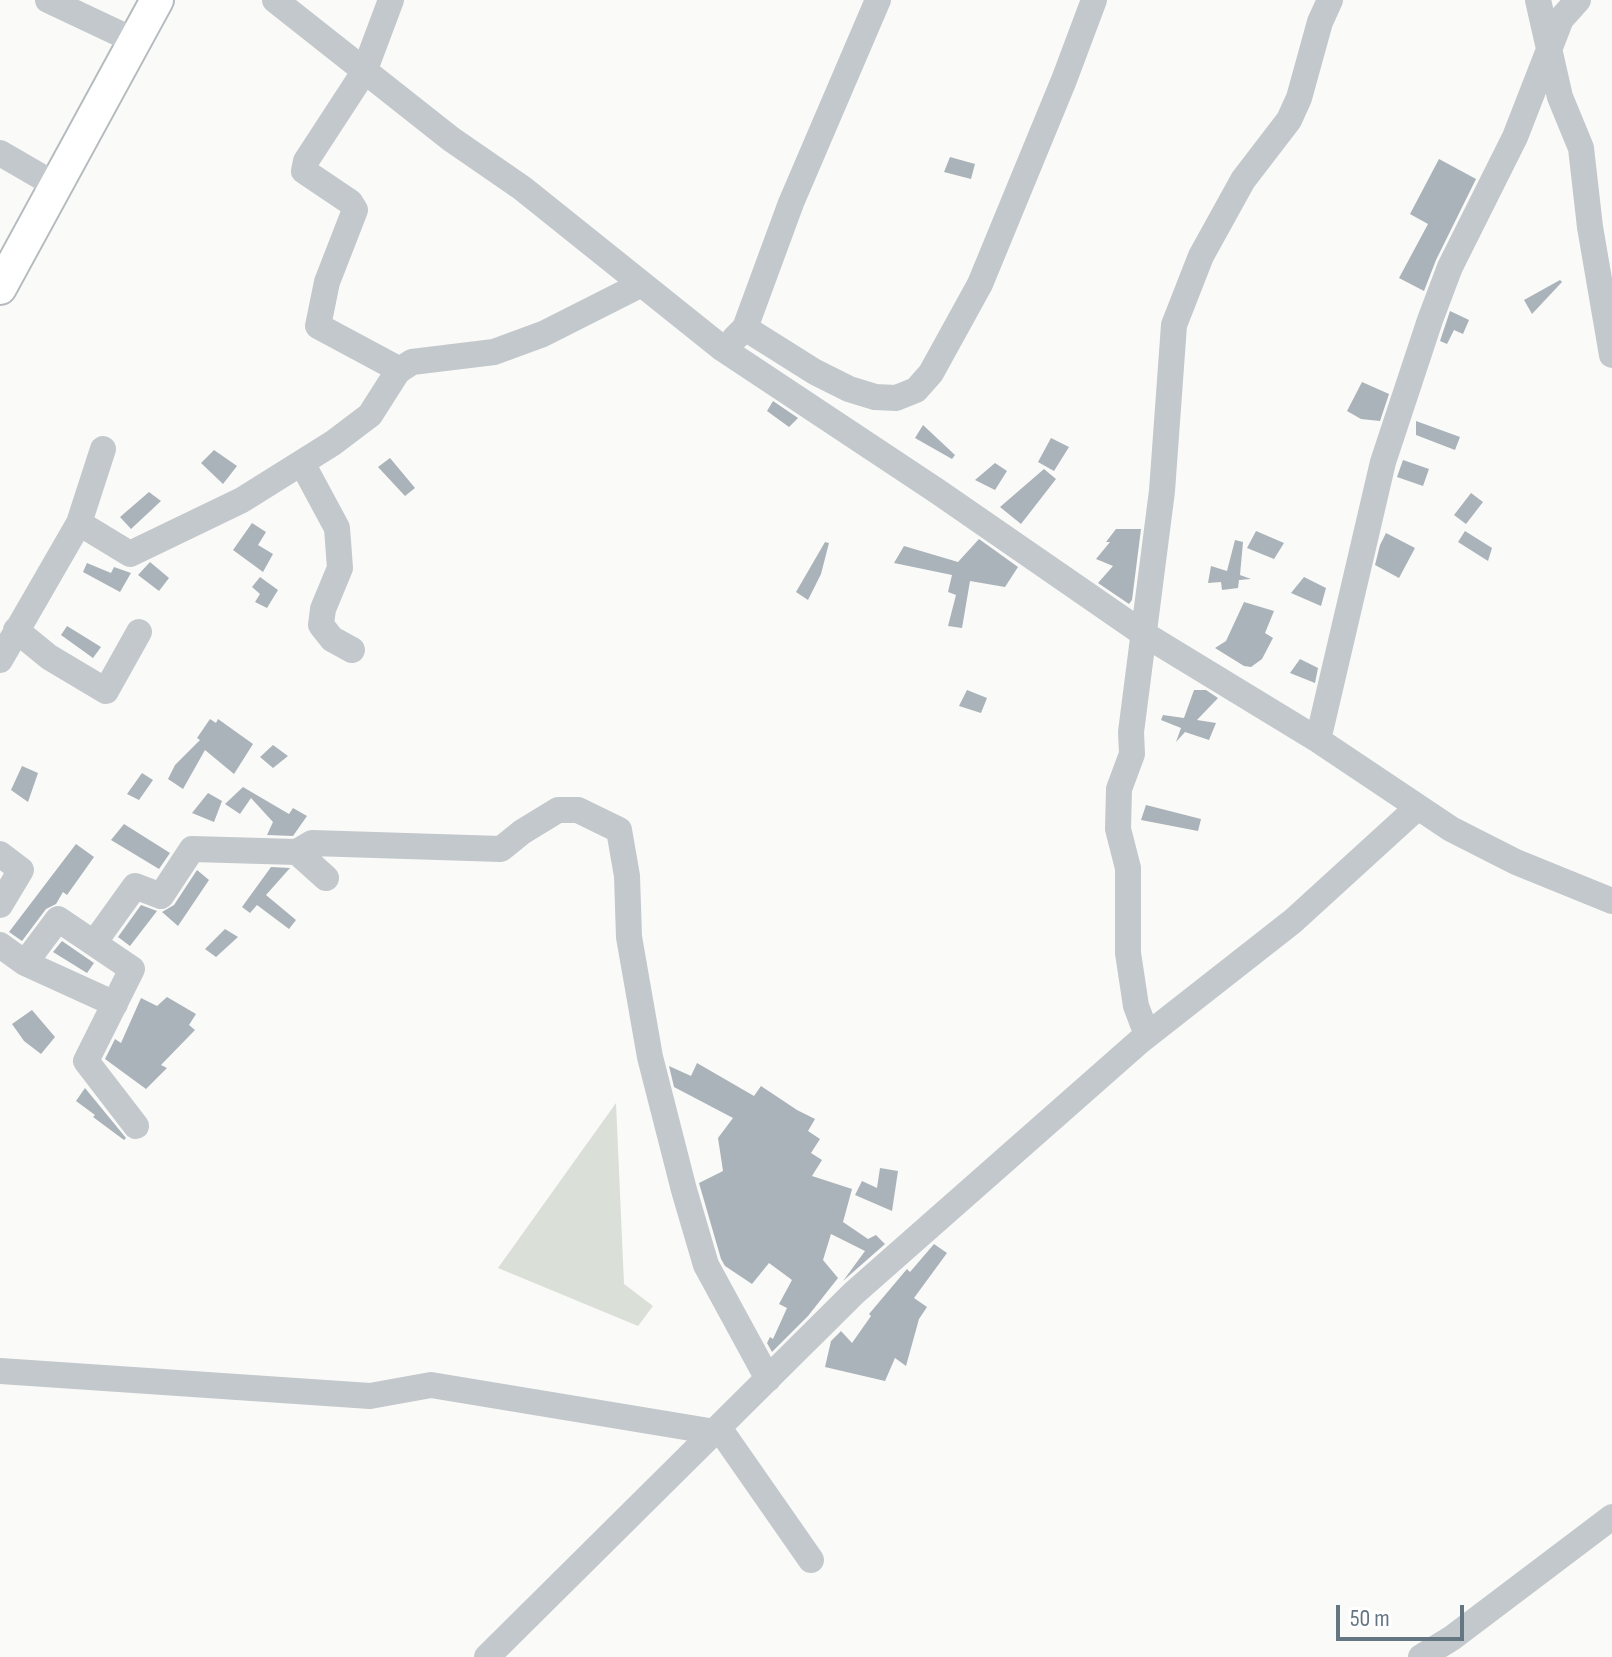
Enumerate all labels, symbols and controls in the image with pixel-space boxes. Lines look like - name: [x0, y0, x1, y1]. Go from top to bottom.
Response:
- scale bar: [1340, 1589, 1468, 1639]
- text: 50 m: [1350, 1604, 1390, 1633]

